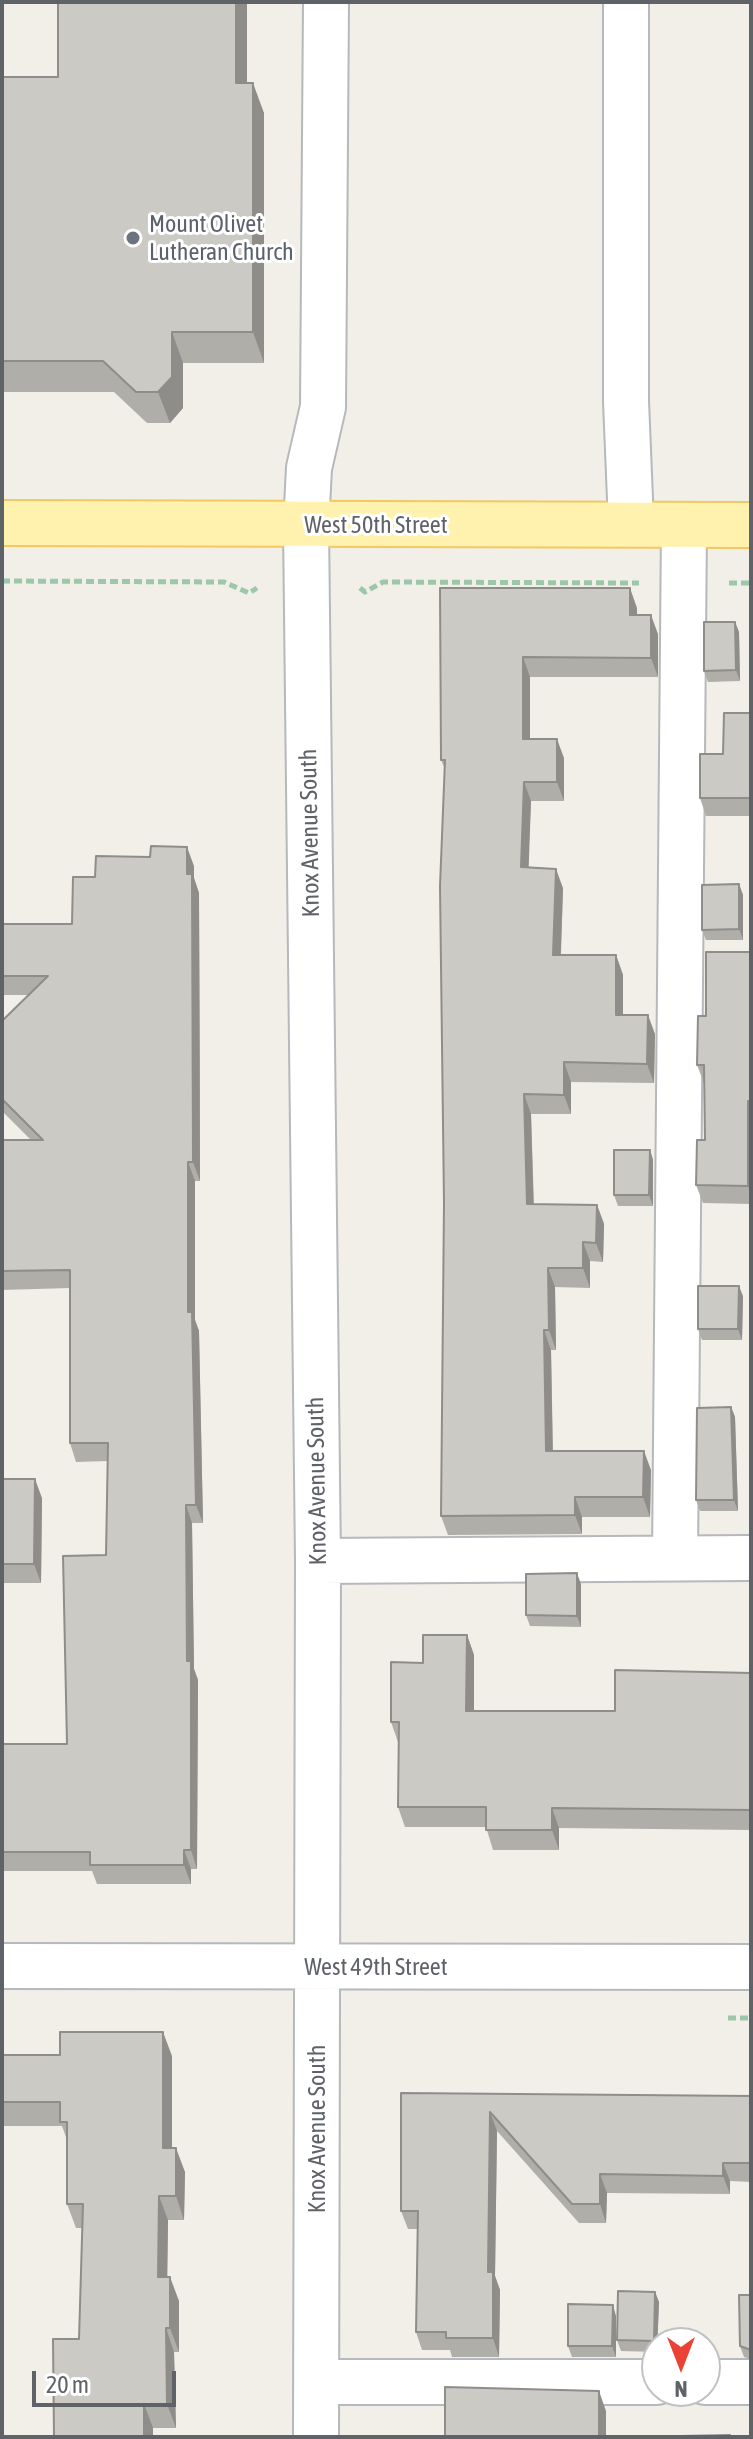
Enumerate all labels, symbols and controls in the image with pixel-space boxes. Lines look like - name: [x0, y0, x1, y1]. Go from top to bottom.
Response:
- place label: Mount Olivet Lutheran Church: [149, 210, 294, 266]
- marker: Mount Olivet Lutheran Church: [124, 229, 142, 247]
- street label: West 50th Street: [304, 511, 448, 539]
- street label: Knox Avenue South: [294, 748, 326, 918]
- street label: Knox Avenue South: [301, 1396, 333, 1566]
- street label: West 49th Street: [304, 1953, 448, 1981]
- street label: Knox Avenue South: [303, 2045, 331, 2213]
- north arrow: [641, 2327, 721, 2407]
- scale bar: [36, 2355, 180, 2405]
- text: 20 m: [46, 2371, 89, 2398]
- text: N: [675, 2376, 688, 2402]

